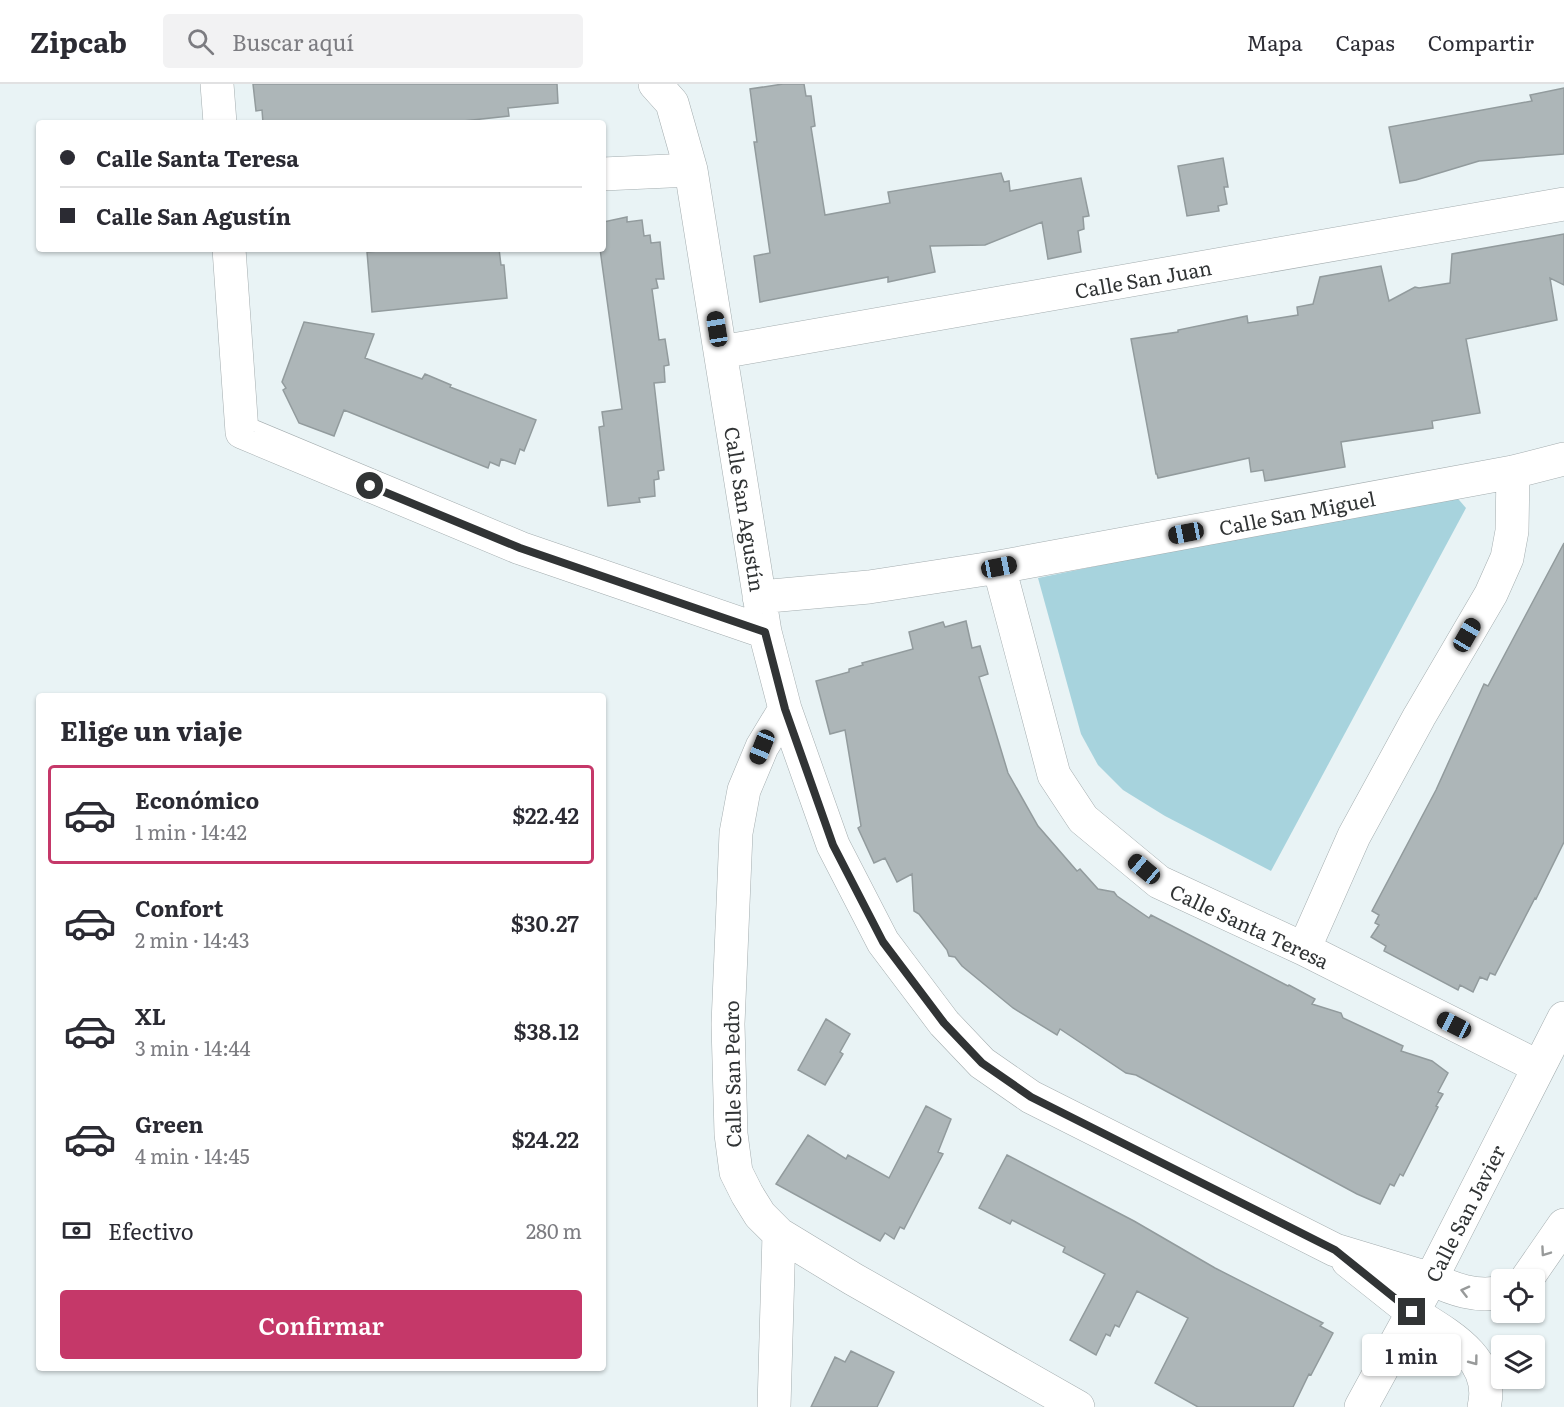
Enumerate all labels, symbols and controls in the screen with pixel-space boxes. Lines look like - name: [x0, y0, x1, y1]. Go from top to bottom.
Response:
- search box: [163, 14, 583, 68]
- text: Zipcab: [30, 20, 127, 62]
- icon: search: [184, 25, 217, 58]
- text: Buscar aquí: [232, 25, 354, 58]
- text: Mapa: [1246, 26, 1303, 57]
- text: Capas: [1336, 26, 1395, 57]
- text: Compartir: [1428, 26, 1534, 57]
- text: Calle Santa Teresa: [96, 141, 299, 174]
- text: Calle San Agustín: [96, 199, 291, 232]
- street label: Calle San Juan: [1072, 251, 1214, 305]
- car: [705, 310, 729, 348]
- street label: Calle San Agustín: [718, 424, 774, 594]
- route start: [356, 472, 383, 499]
- street label: Calle San Miguel: [1216, 482, 1378, 542]
- car: [1167, 521, 1205, 545]
- car: [980, 555, 1018, 579]
- car: [1450, 615, 1484, 655]
- text: Elige un viaje: [60, 709, 243, 749]
- car: [747, 727, 777, 767]
- text: Económico: [135, 783, 259, 816]
- icon: car: [63, 788, 117, 842]
- text: $22.42: [512, 798, 579, 831]
- text: 1 min · 14:42: [135, 816, 247, 846]
- car: [1124, 851, 1164, 887]
- street label: Calle Santa Teresa: [1165, 875, 1335, 975]
- text: Confort: [135, 891, 223, 924]
- icon: car: [63, 896, 117, 950]
- text: $30.27: [511, 906, 579, 939]
- text: 2 min · 14:43: [135, 924, 250, 954]
- text: XL: [135, 999, 166, 1032]
- street label: Calle San Pedro: [715, 1000, 747, 1148]
- icon: car: [63, 1004, 117, 1058]
- car: [1434, 1009, 1474, 1041]
- text: $38.12: [514, 1014, 579, 1047]
- text: 3 min · 14:44: [135, 1032, 250, 1062]
- text: Green: [135, 1107, 204, 1140]
- icon: car: [63, 1112, 117, 1166]
- text: $24.22: [511, 1122, 579, 1155]
- street label: Calle San Javier: [1417, 1139, 1512, 1287]
- text: 4 min · 14:45: [135, 1140, 250, 1170]
- icon: cash: [60, 1214, 93, 1247]
- text: Efectivo: [108, 1214, 194, 1247]
- text: 280 m: [526, 1215, 582, 1245]
- one-way arrow: [1541, 1245, 1552, 1256]
- map controls: [1491, 1269, 1545, 1389]
- button: locate: [1491, 1269, 1545, 1323]
- one-way arrow: [1460, 1286, 1470, 1299]
- button: Confirmar: [60, 1290, 582, 1359]
- route end: [1398, 1298, 1425, 1325]
- callout: 1 min: [1362, 1333, 1462, 1375]
- button: layers: [1491, 1335, 1545, 1389]
- text: 1 min: [1385, 1340, 1438, 1370]
- one-way arrow: [1467, 1355, 1478, 1366]

